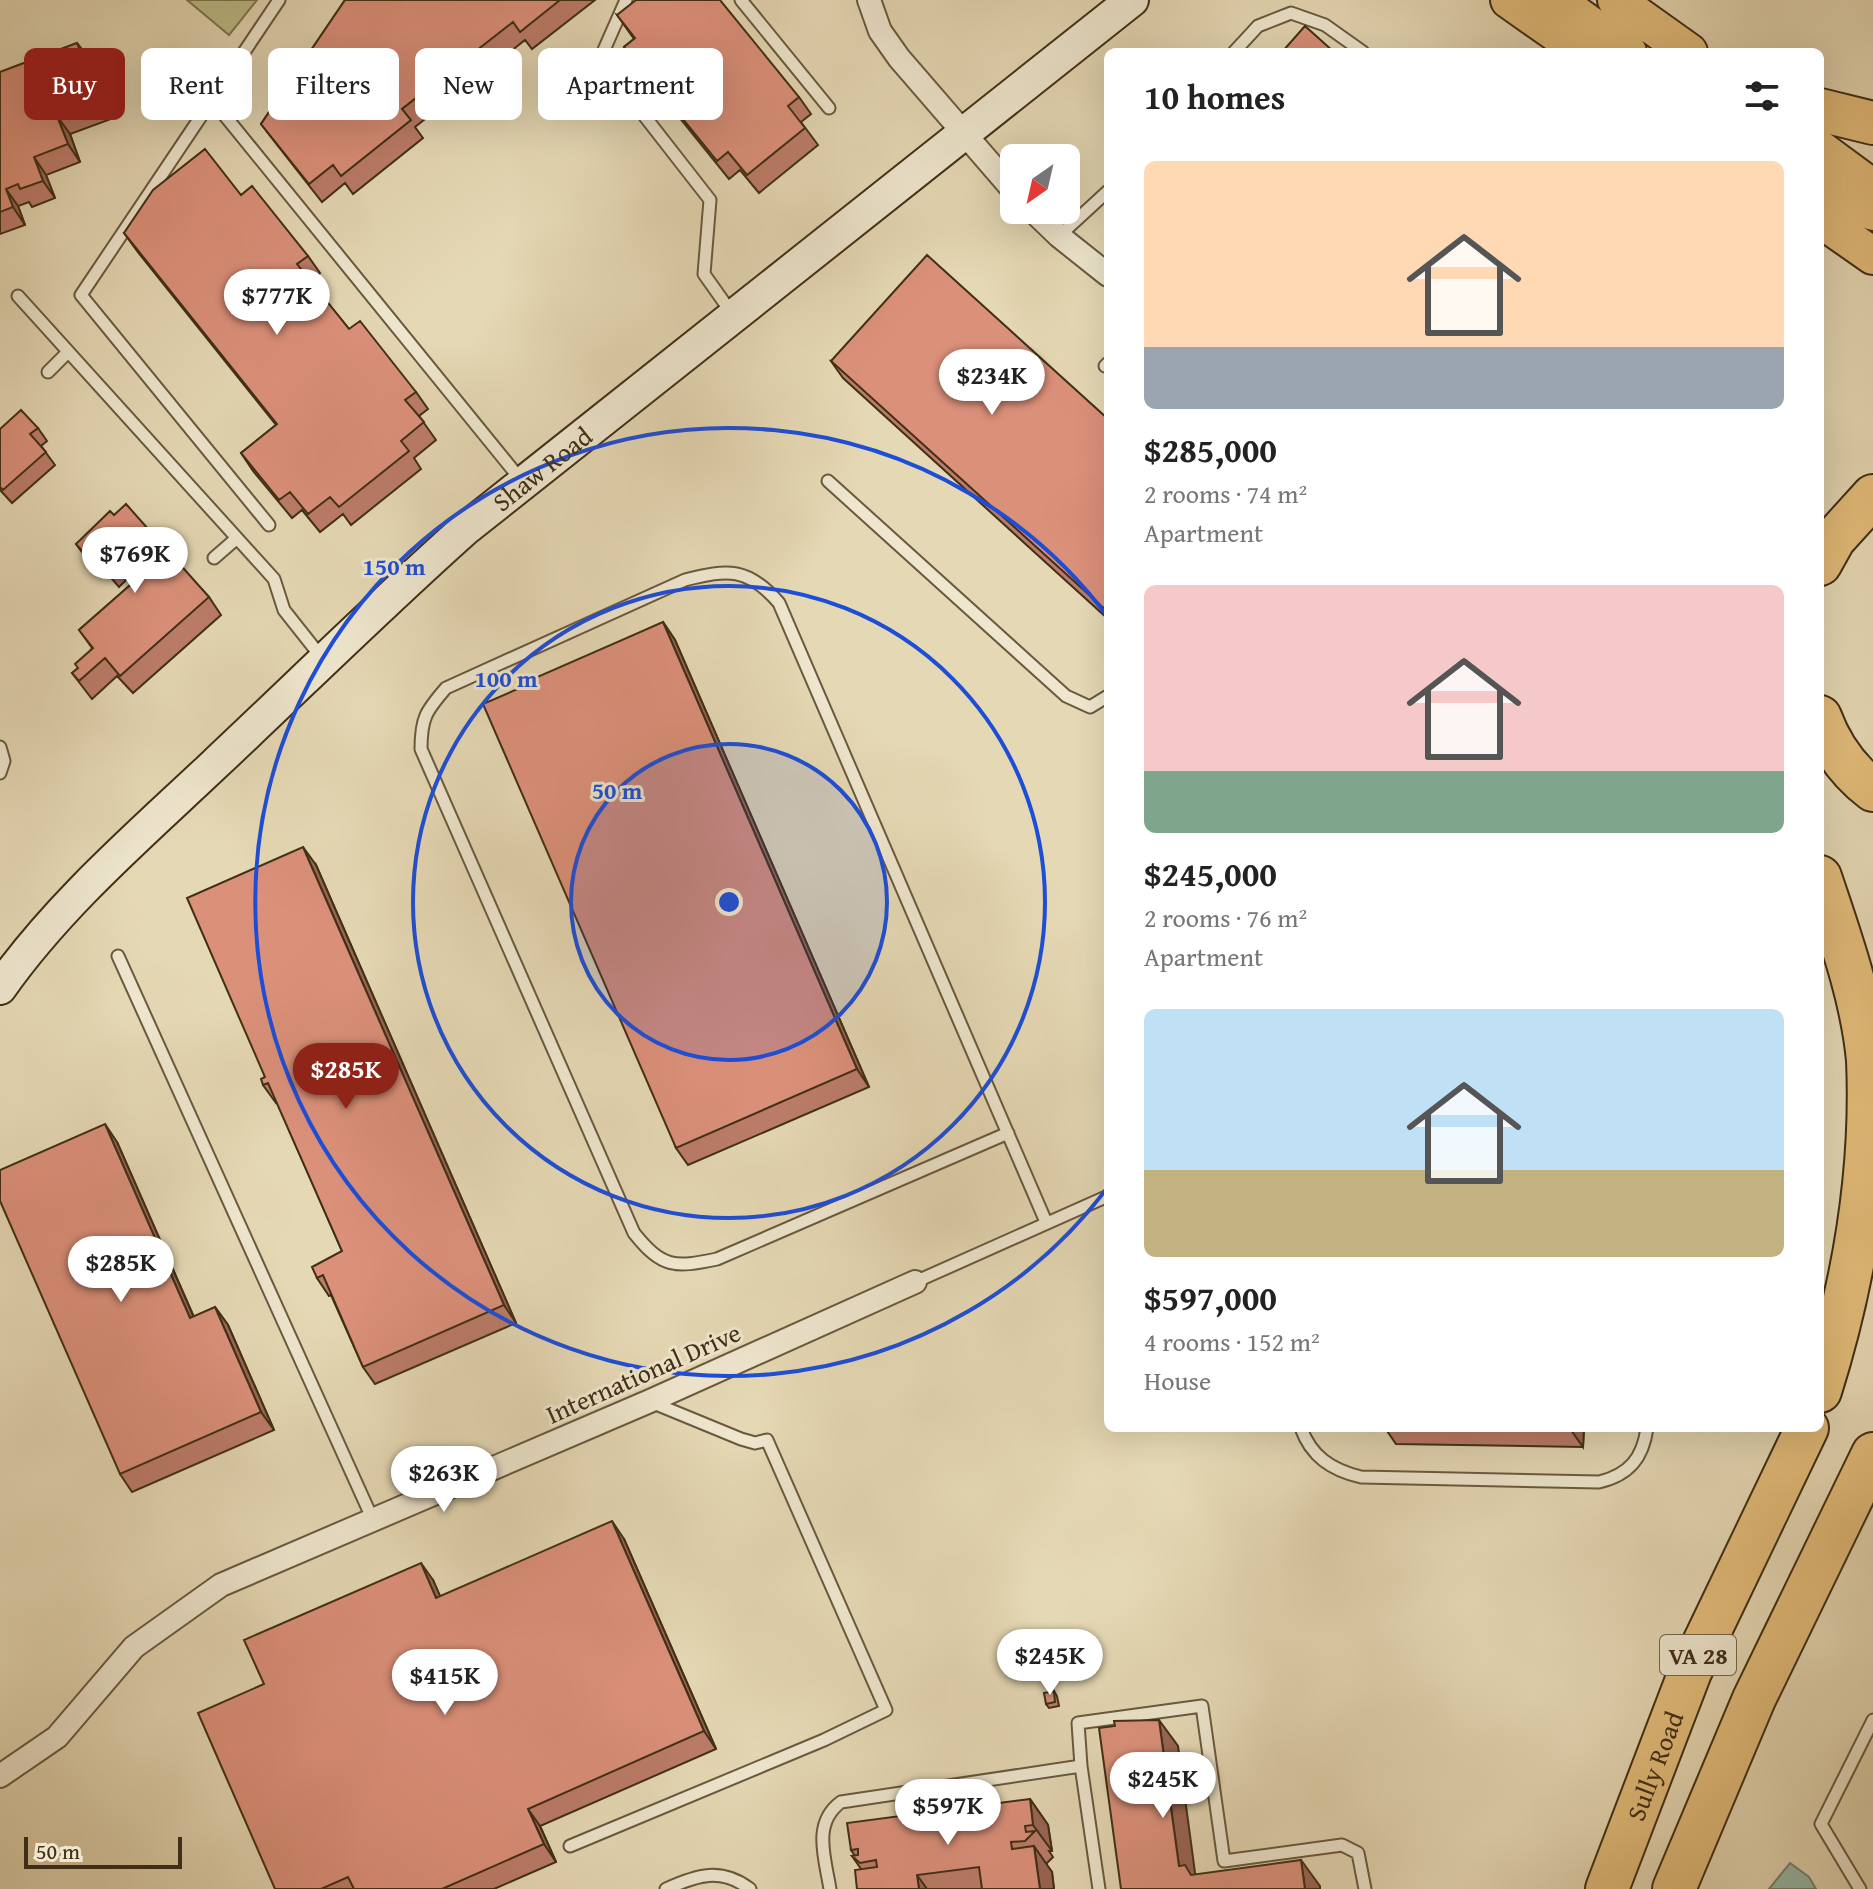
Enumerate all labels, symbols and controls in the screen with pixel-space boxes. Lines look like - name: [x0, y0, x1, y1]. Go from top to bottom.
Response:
- chip: Buy: [24, 48, 125, 120]
- chip: Rent: [141, 48, 252, 120]
- chip: Filters: [268, 48, 399, 120]
- chip: New: [415, 48, 522, 120]
- chip: Apartment: [538, 48, 723, 120]
- text: 10 homes: [1144, 72, 1285, 121]
- icon: filters: [1740, 74, 1784, 118]
- north arrow: [1000, 144, 1080, 224]
- map controls: [1000, 144, 1080, 224]
- icon: home: [1392, 213, 1536, 357]
- pin: $777K: [221, 269, 333, 337]
- text: $777K: [242, 275, 312, 314]
- pin: $234K: [936, 349, 1048, 417]
- text: $234K: [957, 355, 1027, 394]
- street label: Shaw Road: [483, 416, 600, 520]
- text: $285,000: [1144, 425, 1277, 474]
- text: 2 rooms · 74 m²: [1144, 474, 1307, 513]
- text: Apartment: [1144, 513, 1263, 552]
- pin: $769K: [79, 527, 191, 595]
- text: $769K: [100, 533, 170, 572]
- text: 150 m: [362, 549, 426, 584]
- icon: home: [1392, 637, 1536, 781]
- text: 100 m: [474, 661, 538, 696]
- text: 50 m: [592, 773, 643, 808]
- text: $245,000: [1144, 849, 1277, 898]
- centre of rings: [715, 888, 743, 916]
- text: 2 rooms · 76 m²: [1144, 898, 1307, 937]
- text: Apartment: [1144, 937, 1263, 976]
- pin: $285K: [290, 1043, 402, 1111]
- text: $285K: [311, 1049, 381, 1088]
- icon: home: [1392, 1061, 1536, 1205]
- pin: $285K: [65, 1236, 177, 1304]
- text: $285K: [86, 1242, 156, 1281]
- text: $597,000: [1144, 1273, 1277, 1322]
- street label: International Drive: [539, 1313, 747, 1433]
- text: 4 rooms · 152 m²: [1144, 1322, 1320, 1361]
- text: House: [1144, 1361, 1211, 1400]
- pin: $263K: [388, 1446, 500, 1514]
- text: $263K: [409, 1452, 479, 1491]
- pin: $245K: [994, 1629, 1106, 1697]
- text: $245K: [1015, 1635, 1085, 1674]
- road number: VA 28: [1660, 1635, 1736, 1675]
- pin: $415K: [389, 1649, 501, 1717]
- text: $415K: [410, 1655, 480, 1694]
- street label: Sully Road: [1615, 1705, 1693, 1826]
- pin: $245K: [1107, 1752, 1219, 1820]
- text: $245K: [1128, 1758, 1198, 1797]
- pin: $597K: [892, 1779, 1004, 1847]
- text: $597K: [913, 1785, 983, 1824]
- scale bar: [24, 1833, 182, 1869]
- text: 50 m: [36, 1835, 80, 1867]

